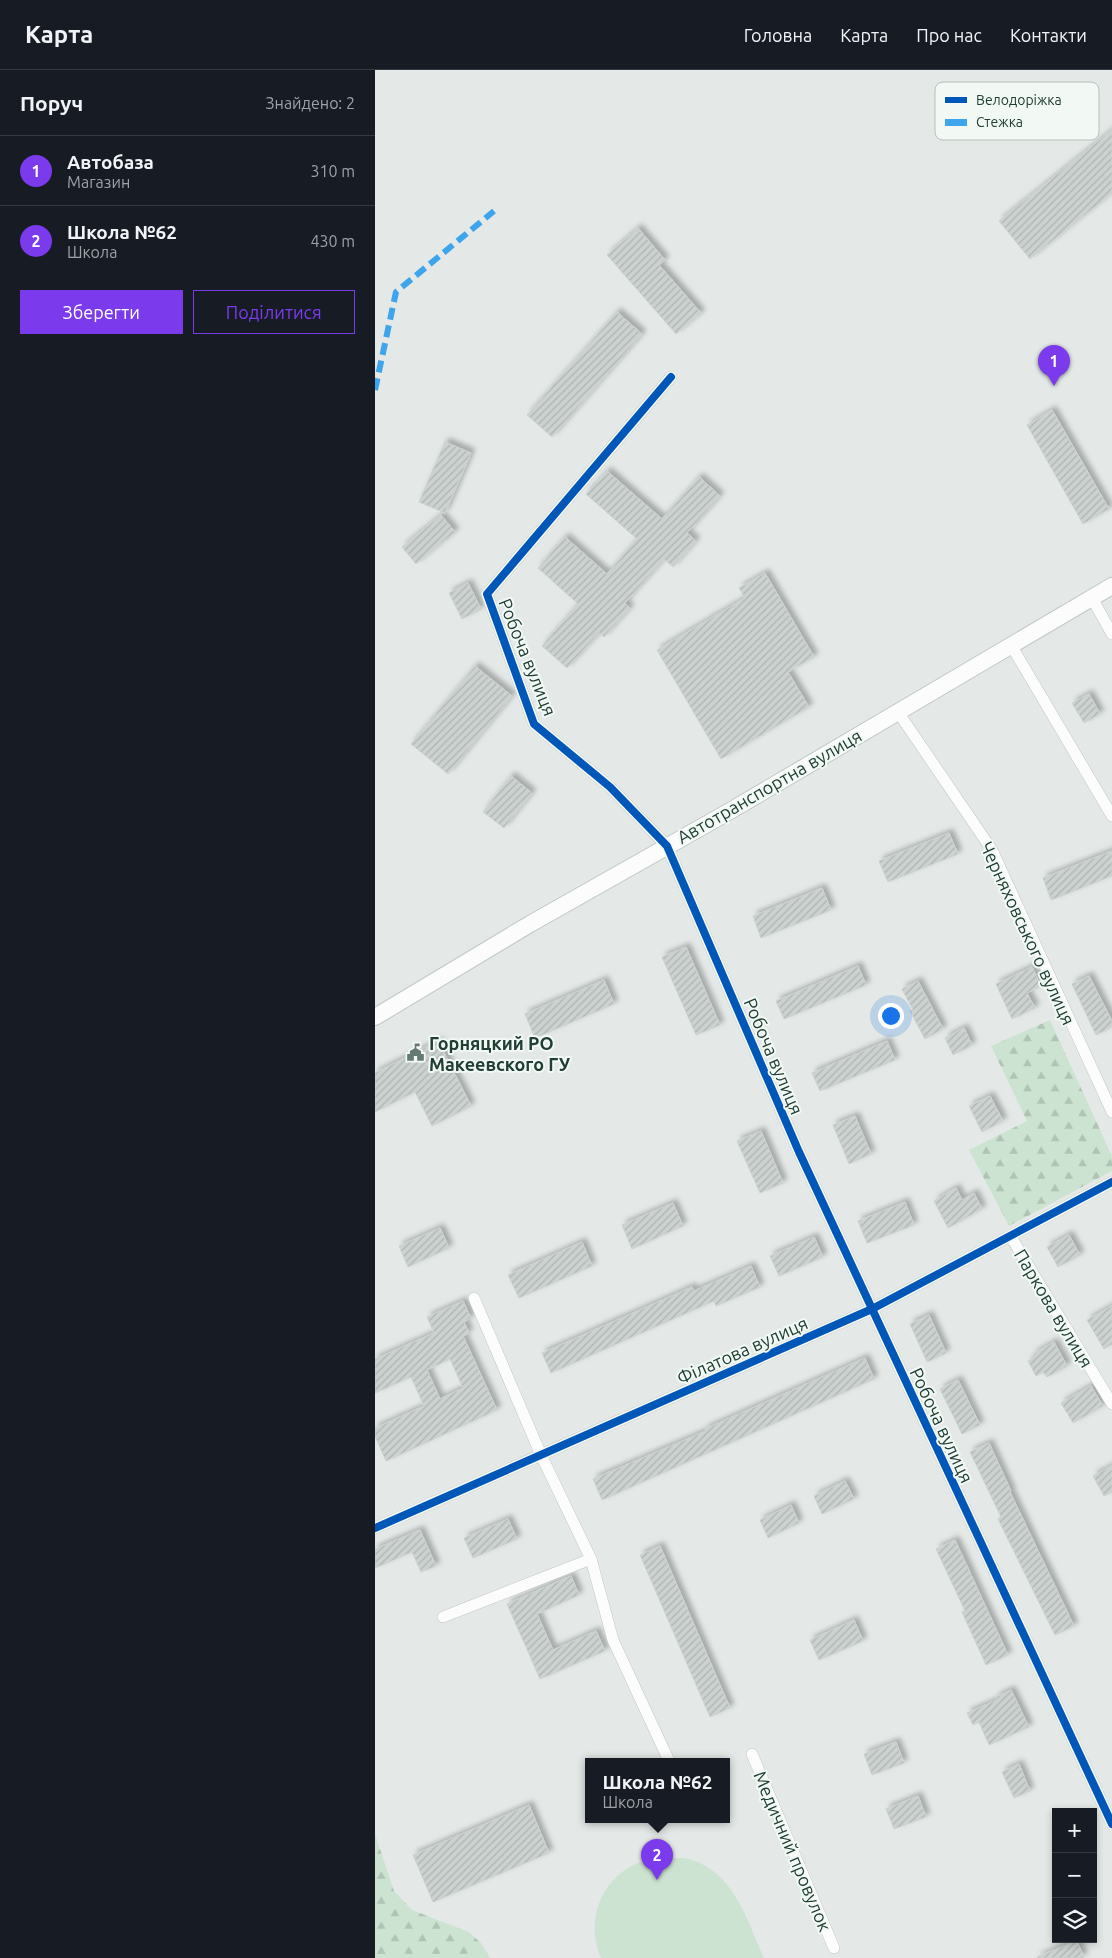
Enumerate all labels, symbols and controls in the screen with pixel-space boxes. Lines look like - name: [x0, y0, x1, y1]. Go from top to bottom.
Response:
- text: Карта: [25, 21, 93, 48]
- text: Головна: [744, 25, 812, 45]
- text: Карта: [840, 25, 888, 45]
- text: Про нас: [916, 25, 982, 45]
- text: Контакти: [1010, 25, 1087, 45]
- legend: [935, 82, 1099, 140]
- text: Поруч: [20, 91, 83, 115]
- text: Велодоріжка: [976, 92, 1062, 108]
- text: Знайдено: 2: [266, 94, 355, 112]
- text: Стежка: [976, 114, 1023, 130]
- text: Автобаза: [67, 151, 154, 173]
- text: 1: [31, 162, 41, 180]
- text: 310 m: [310, 162, 355, 180]
- text: Магазин: [67, 173, 130, 191]
- text: Школа №62: [67, 221, 177, 243]
- text: 2: [31, 232, 41, 250]
- text: 430 m: [310, 232, 355, 250]
- text: Школа: [67, 243, 117, 261]
- button: Зберегти: [20, 290, 183, 334]
- button: Поділитися: [193, 290, 355, 334]
- pin: 1: [1038, 345, 1070, 386]
- street label: Робоча вулиця: [495, 595, 561, 719]
- street label: Автотранспортна вулиця: [673, 725, 865, 847]
- street label: Черняховського вулиця: [977, 838, 1079, 1028]
- street label: Робоча вулиця: [740, 995, 808, 1117]
- your location: [878, 1003, 904, 1029]
- place label: Горняцкий РО Макеевского ГУ: [429, 1033, 571, 1074]
- public building icon: Горняцкий РО Макеевского ГУ: [405, 1043, 425, 1063]
- street label: Паркова вулиця: [1011, 1245, 1097, 1371]
- street label: Філатова вулиця: [673, 1312, 811, 1388]
- street label: Робоча вулиця: [907, 1364, 977, 1486]
- popup: [585, 1758, 730, 1823]
- street label: Медичний провулок: [750, 1768, 836, 1934]
- text: Школа №62: [603, 1771, 712, 1793]
- text: Школа: [603, 1793, 653, 1811]
- map controls: [1052, 1808, 1097, 1943]
- button: +: [1052, 1808, 1097, 1853]
- pin: 2: [641, 1839, 673, 1880]
- button: −: [1052, 1853, 1097, 1898]
- button: layers: [1052, 1898, 1097, 1943]

